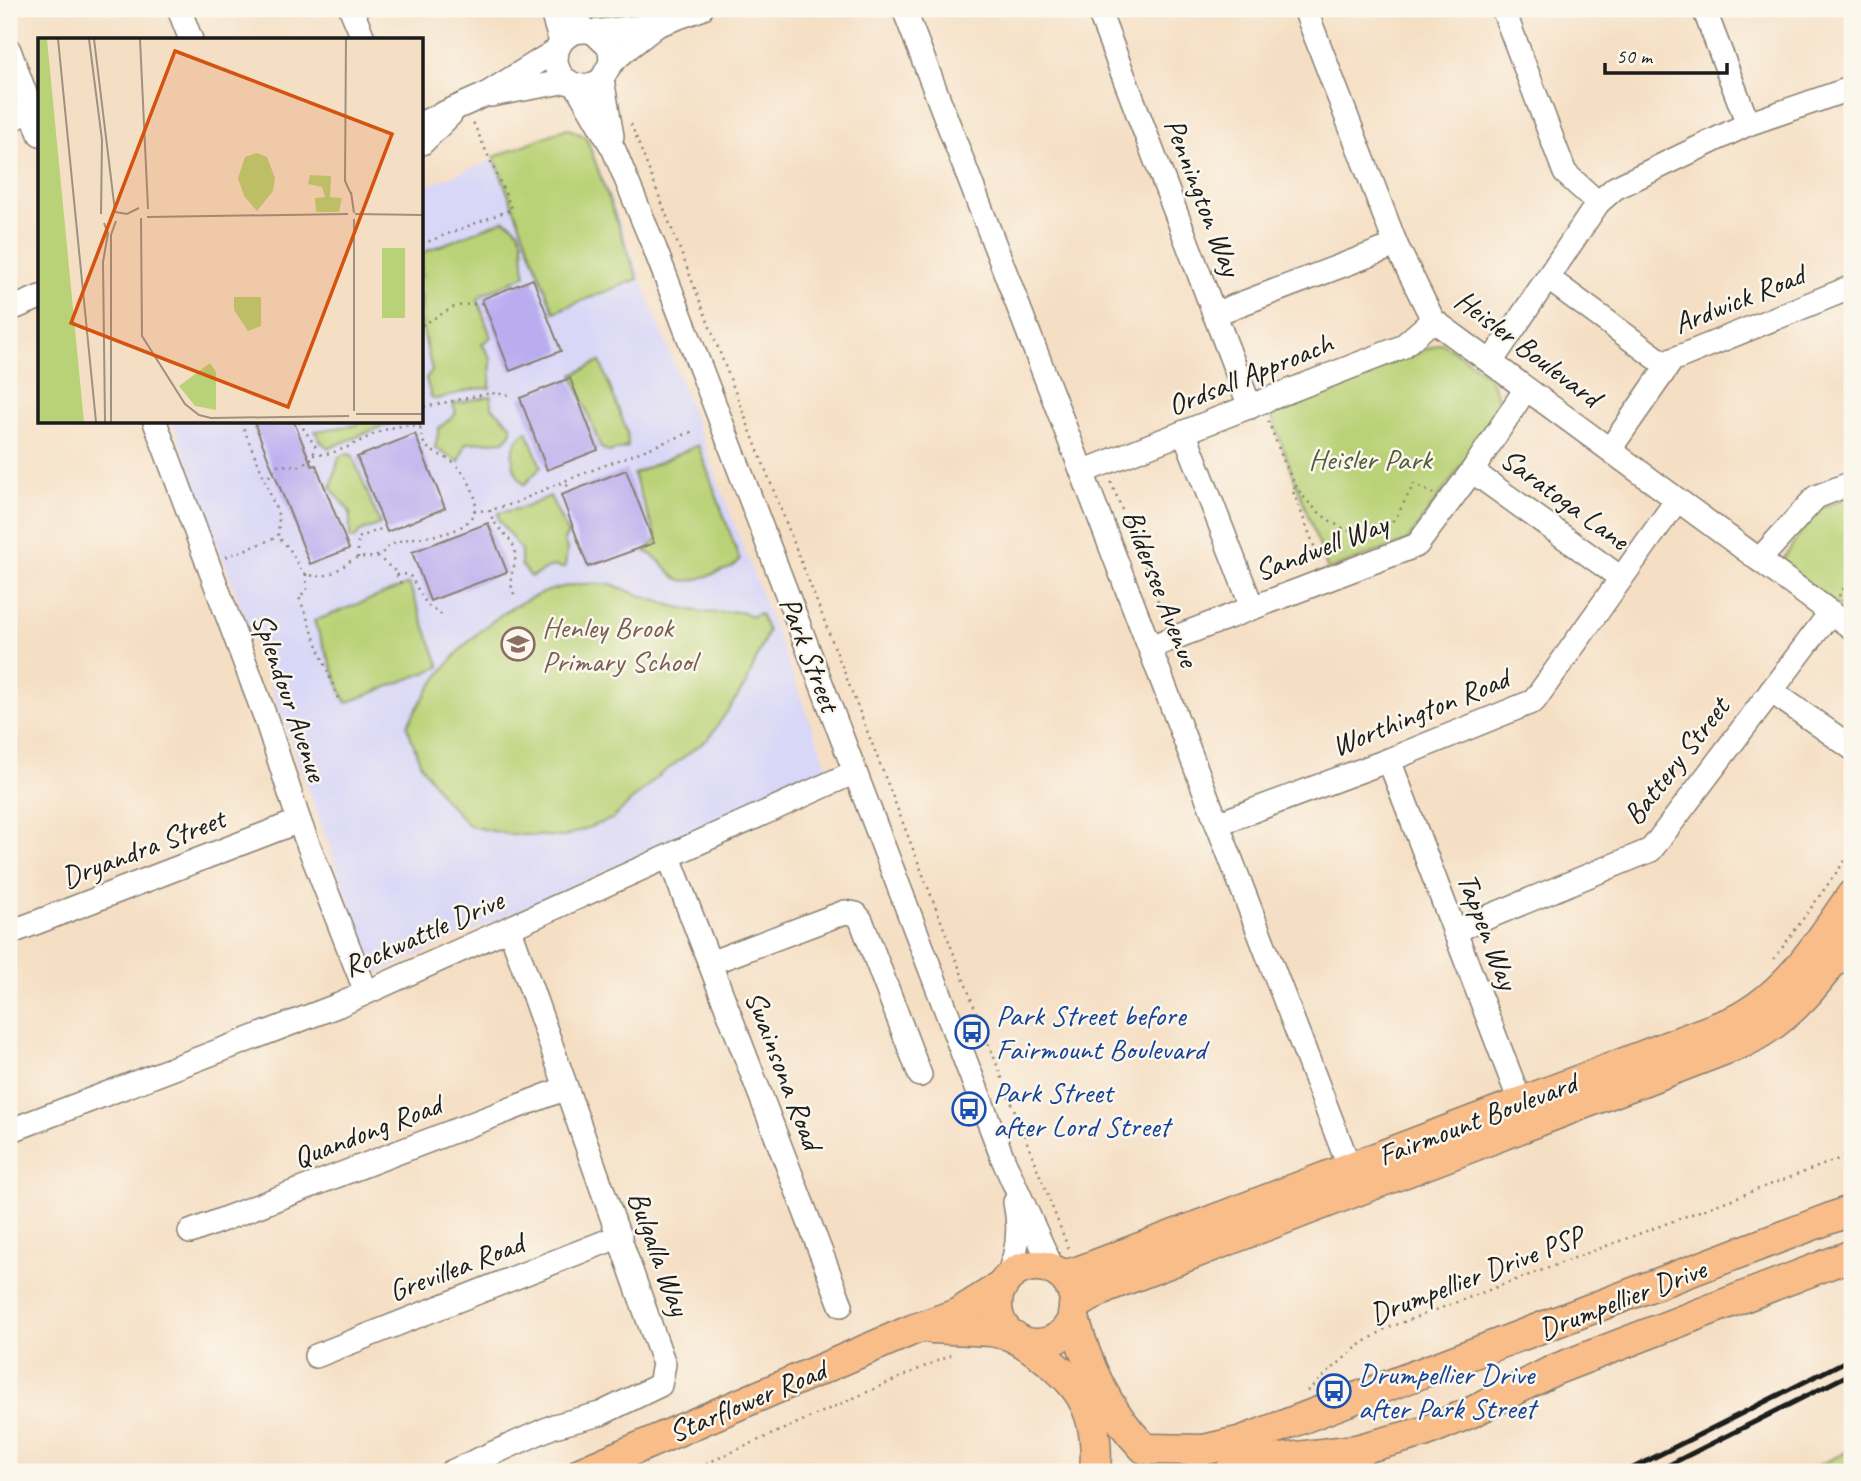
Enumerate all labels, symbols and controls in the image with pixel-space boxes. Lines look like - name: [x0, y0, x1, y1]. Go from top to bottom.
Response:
- scale bar: [1605, 32, 1728, 76]
- inset map: [38, 38, 424, 424]
- text: 50 m: [1616, 43, 1654, 69]
- street label: Pennington Way: [1156, 113, 1251, 284]
- street label: Ardwick Road: [1668, 254, 1814, 342]
- street label: Heisler Boulevard: [1447, 281, 1612, 418]
- street label: Ordsall Approach: [1162, 323, 1340, 424]
- park label: Heisler Park: [1309, 440, 1434, 478]
- street label: Saratoga Lane: [1493, 440, 1639, 560]
- street label: Sandwell Way: [1249, 503, 1395, 590]
- street label: Bildersee Avenue: [1114, 504, 1209, 674]
- street label: Park Street: [771, 591, 850, 719]
- street label: Splendour Avenue: [244, 608, 337, 788]
- place label: Henley Brook Primary School: [542, 608, 701, 680]
- school or university icon: Henley Brook Primary School: [499, 625, 537, 663]
- street label: Worthington Road: [1326, 658, 1518, 765]
- street label: Battery Street: [1614, 687, 1739, 832]
- street label: Dryandra Street: [56, 798, 233, 897]
- street label: Tappen Way: [1448, 867, 1528, 997]
- street label: Rockwattle Drive: [337, 880, 511, 985]
- street label: Swainsona Road: [736, 985, 833, 1159]
- place label: Park Street before Fairmount Boulevard: [996, 996, 1210, 1068]
- bus stop icon: Park Street before Fairmount Boulevard: [953, 1013, 991, 1051]
- street label: Fairmount Boulevard: [1372, 1062, 1586, 1174]
- place label: Park Street after Lord Street: [993, 1073, 1173, 1145]
- street label: Quandong Road: [288, 1084, 450, 1177]
- bus stop icon: Park Street after Lord Street: [950, 1090, 988, 1128]
- street label: Bulgalla Way: [619, 1186, 700, 1322]
- street label: Drumpellier Drive PSP: [1364, 1215, 1592, 1333]
- street label: Grevillea Road: [383, 1222, 533, 1310]
- street label: Drumpellier Drive: [1533, 1249, 1713, 1348]
- street label: Starflower Road: [663, 1349, 835, 1451]
- place label: Drumpellier Drive after Park Street: [1358, 1355, 1539, 1427]
- bus stop icon: Drumpellier Drive after Park Street: [1315, 1372, 1353, 1410]

